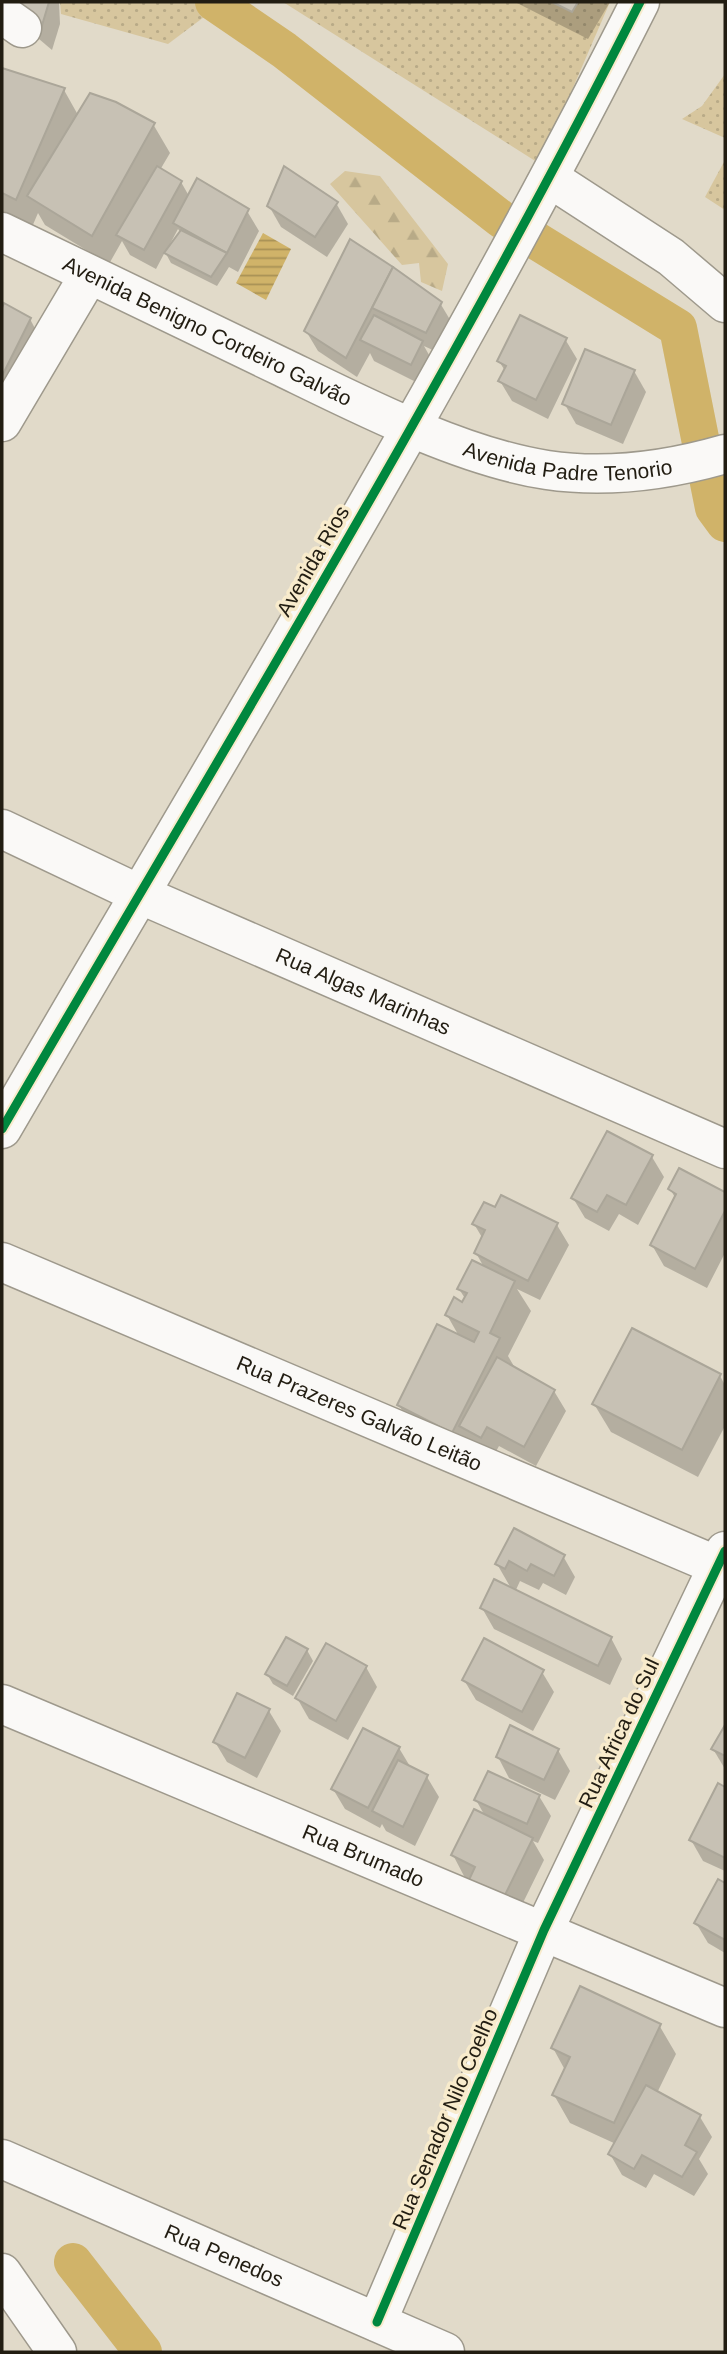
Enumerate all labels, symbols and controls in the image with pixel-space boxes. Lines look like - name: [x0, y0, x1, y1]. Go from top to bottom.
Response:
- street label: Avenida Benigno Cordeiro Galvão: [60, 252, 355, 410]
- street label: Avenida Padre Tenorio: [460, 437, 674, 485]
- street label: Avenida Rios: [272, 502, 353, 620]
- street label: Rua Algas Marinhas: [272, 943, 454, 1039]
- street label: Rua Prazeres Galvão Leitão: [233, 1351, 485, 1475]
- street label: Rua Africa do Sul: [574, 1654, 663, 1811]
- street label: Rua Brumado: [299, 1820, 428, 1891]
- street label: Rua Senador Nilo Coelho: [387, 2005, 502, 2233]
- street label: Rua Penedos: [161, 2219, 287, 2291]

